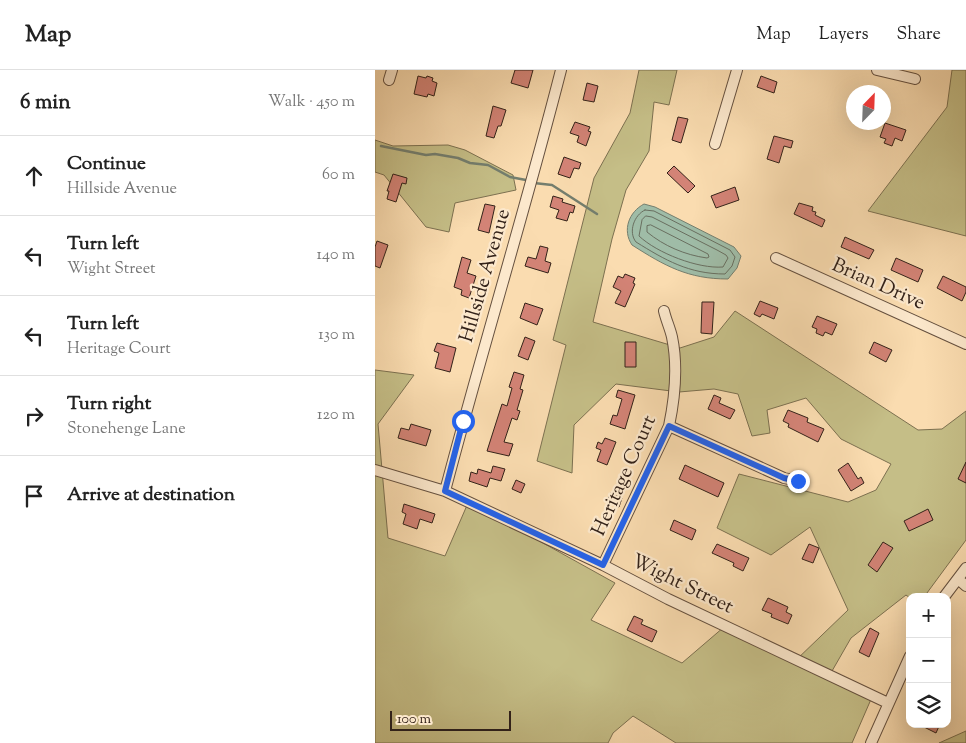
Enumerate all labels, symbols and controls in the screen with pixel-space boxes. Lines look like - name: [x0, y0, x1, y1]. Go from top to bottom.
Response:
- text: Map: [25, 18, 71, 52]
- text: Map: [756, 22, 791, 48]
- text: Layers: [819, 22, 869, 48]
- text: Share: [897, 22, 941, 48]
- north arrow: [846, 85, 891, 130]
- text: 6 min: [20, 88, 71, 118]
- text: Walk · 450 m: [268, 91, 355, 114]
- text: Continue: [67, 151, 146, 178]
- icon: ahead: [20, 162, 48, 190]
- text: 60 m: [322, 164, 355, 187]
- text: Hillside Avenue: [67, 178, 177, 201]
- street label: Hillside Avenue: [453, 206, 519, 346]
- text: Turn left: [67, 231, 139, 258]
- icon: left: [20, 242, 48, 270]
- text: 140 m: [317, 244, 355, 267]
- street label: Brian Drive: [827, 252, 929, 318]
- text: Wight Street: [67, 258, 156, 281]
- text: Turn left: [67, 311, 139, 338]
- icon: left: [20, 322, 48, 350]
- text: 130 m: [318, 324, 355, 347]
- text: Heritage Court: [67, 338, 171, 361]
- text: Turn right: [67, 391, 151, 418]
- icon: right: [20, 402, 48, 430]
- text: 120 m: [317, 404, 355, 427]
- route start: [452, 410, 475, 433]
- street label: Heritage Court: [585, 411, 665, 541]
- text: Stonehenge Lane: [67, 418, 186, 441]
- route end: [787, 470, 810, 493]
- icon: arrive: [20, 482, 48, 510]
- text: Arrive at destination: [67, 482, 235, 509]
- street label: Wight Street: [626, 548, 738, 622]
- map controls: [906, 593, 951, 728]
- button: +: [906, 593, 951, 638]
- button: −: [906, 638, 951, 683]
- button: layers: [906, 683, 951, 728]
- scale bar: [390, 708, 511, 731]
- text: 100 m: [397, 710, 431, 730]

